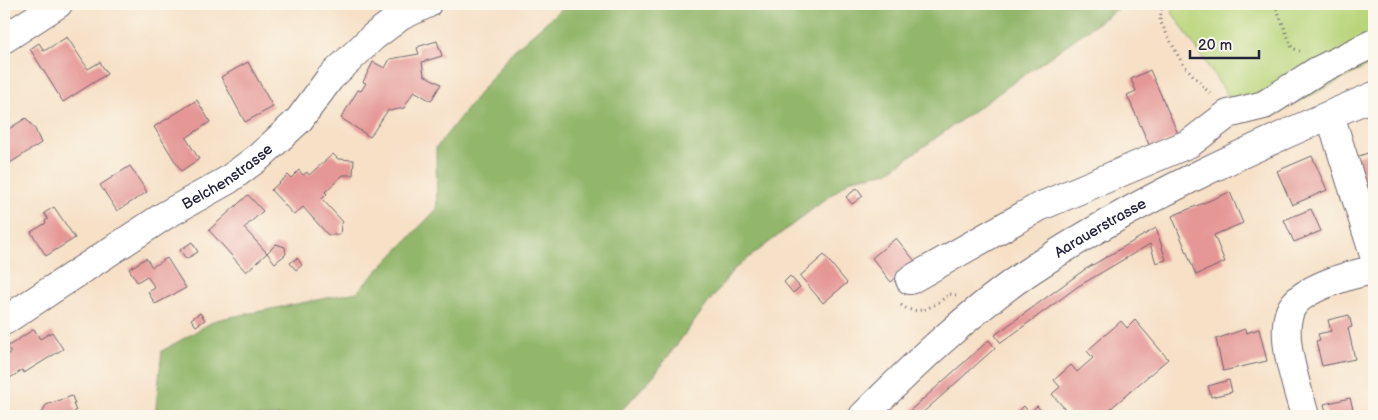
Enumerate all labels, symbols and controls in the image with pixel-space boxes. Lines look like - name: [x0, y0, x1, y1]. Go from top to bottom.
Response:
- scale bar: [1190, 28, 1259, 60]
- text: 20 m: [1198, 36, 1232, 55]
- street label: Belchenstrasse: [179, 140, 277, 214]
- street label: Aarauerstrasse: [1051, 194, 1150, 262]

